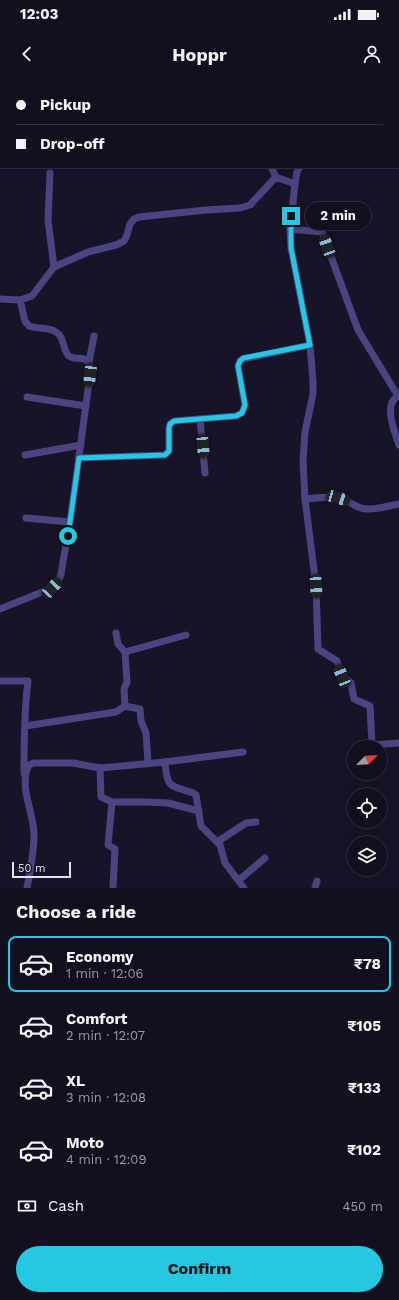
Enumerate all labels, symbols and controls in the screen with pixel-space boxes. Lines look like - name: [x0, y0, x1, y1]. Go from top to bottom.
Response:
- text: 12:03: [20, 5, 58, 23]
- icon: back: [16, 43, 38, 65]
- icon: person: [361, 43, 383, 65]
- text: Hoppr: [172, 44, 227, 65]
- text: Pickup: [40, 96, 91, 114]
- text: Drop-off: [40, 135, 105, 153]
- callout: 2 min: [305, 202, 371, 230]
- route end: [282, 207, 300, 225]
- text: 2 min: [320, 208, 356, 223]
- car: [317, 233, 337, 259]
- car: [83, 362, 97, 388]
- car: [196, 434, 210, 458]
- car: [325, 489, 351, 507]
- route start: [59, 527, 77, 545]
- car: [309, 574, 323, 598]
- car: [39, 575, 65, 601]
- car: [332, 663, 352, 689]
- north arrow: [347, 740, 387, 780]
- map controls: [347, 740, 387, 876]
- button: locate: [347, 788, 387, 828]
- button: layers: [347, 836, 387, 876]
- scale bar: [12, 860, 71, 879]
- text: 50 m: [18, 862, 45, 875]
- text: Choose a ride: [16, 901, 136, 922]
- icon: car: [18, 946, 54, 982]
- text: Economy: [66, 948, 133, 966]
- text: ₹78: [354, 955, 381, 973]
- text: 1 min · 12:06: [66, 966, 143, 981]
- icon: car: [18, 1008, 54, 1044]
- text: Comfort: [66, 1010, 127, 1028]
- text: ₹105: [347, 1017, 381, 1035]
- text: 2 min · 12:07: [66, 1028, 145, 1043]
- icon: car: [18, 1070, 54, 1106]
- text: XL: [66, 1072, 85, 1090]
- text: ₹133: [348, 1079, 381, 1097]
- text: 3 min · 12:08: [66, 1090, 146, 1105]
- icon: car: [18, 1132, 54, 1168]
- text: Moto: [66, 1134, 104, 1152]
- text: ₹102: [347, 1141, 381, 1159]
- text: 4 min · 12:09: [66, 1152, 146, 1167]
- icon: cash: [16, 1195, 38, 1217]
- text: Cash: [48, 1197, 84, 1215]
- text: 450 m: [343, 1199, 383, 1214]
- button: Confirm: [16, 1246, 383, 1292]

